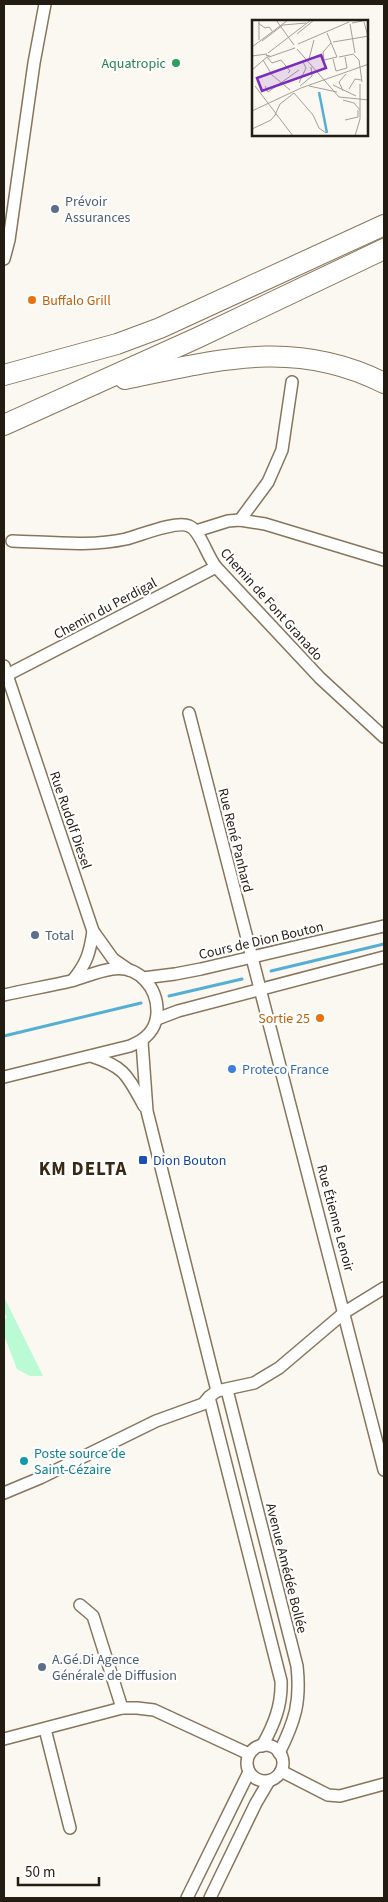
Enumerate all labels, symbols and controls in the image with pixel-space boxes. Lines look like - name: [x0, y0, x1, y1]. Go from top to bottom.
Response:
- inset map: [252, 20, 368, 136]
- place label: Aquatropic: [102, 54, 167, 74]
- marker: Aquatropic: [170, 57, 182, 69]
- place label: Prévoir Assurances: [65, 192, 131, 228]
- marker: Prévoir Assurances: [49, 203, 61, 215]
- place label: Buffalo Grill: [42, 291, 111, 311]
- marker: Buffalo Grill: [26, 294, 38, 306]
- street label: Chemin de Font Granado: [215, 544, 327, 665]
- street label: Chemin du Perdigal: [50, 573, 161, 645]
- street label: Rue Rudolf Diesel: [44, 769, 96, 872]
- street label: Rue René Panhard: [212, 786, 258, 894]
- street label: Cours de Dion Bouton: [197, 917, 326, 965]
- place label: Total: [45, 926, 74, 946]
- marker: Total: [29, 929, 41, 941]
- place label: Sortie 25: [258, 1009, 310, 1029]
- marker: Sortie 25: [314, 1012, 326, 1024]
- place label: Proteco France: [242, 1060, 329, 1080]
- marker: Proteco France: [226, 1063, 238, 1075]
- place label: Dion Bouton: [153, 1151, 226, 1171]
- marker: Dion Bouton: [137, 1154, 149, 1166]
- district label: KM DELTA: [39, 1156, 127, 1183]
- street label: Rue Étienne Lenoir: [311, 1163, 359, 1274]
- place label: Poste source de Saint-Cézaire: [34, 1444, 125, 1480]
- marker: Poste source de Saint-Cézaire: [18, 1455, 30, 1467]
- street label: Avenue Amédée Bollée: [260, 1501, 312, 1635]
- place label: A.Gé.Di Agence Générale de Diffusion: [52, 1650, 177, 1686]
- marker: A.Gé.Di Agence Générale de Diffusion: [36, 1661, 48, 1673]
- scale bar: [18, 1854, 99, 1886]
- text: 50 m: [25, 1862, 55, 1883]

